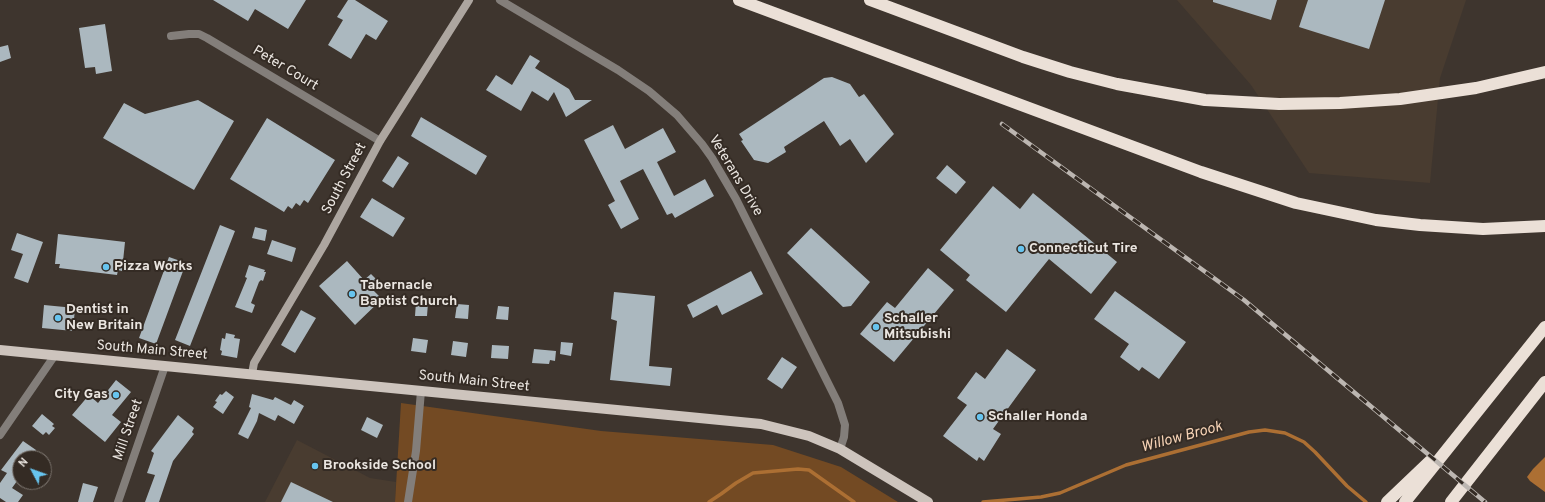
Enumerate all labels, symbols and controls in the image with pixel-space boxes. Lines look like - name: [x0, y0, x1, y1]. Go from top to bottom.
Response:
- street label: Peter Court: [249, 43, 321, 95]
- street label: Veterans Drive: [704, 132, 766, 220]
- street label: South Street: [319, 140, 371, 218]
- place label: Connecticut Tire: [1029, 241, 1138, 257]
- marker: Connecticut Tire: [1016, 244, 1026, 254]
- place label: Pizza Works: [114, 259, 193, 275]
- marker: Pizza Works: [101, 262, 111, 272]
- place label: Tabernacle Baptist Church: [360, 278, 457, 310]
- marker: Tabernacle Baptist Church: [347, 289, 357, 299]
- place label: Dentist in New Britain: [66, 302, 143, 334]
- place label: Schaller Mitsubishi: [884, 311, 951, 344]
- marker: Dentist in New Britain: [53, 313, 63, 323]
- marker: Schaller Mitsubishi: [871, 322, 881, 332]
- street label: South Main Street: [96, 338, 208, 364]
- street label: South Main Street: [418, 368, 530, 396]
- place label: City Gas: [54, 387, 108, 403]
- marker: City Gas: [111, 390, 121, 400]
- street label: Mill Street: [111, 397, 147, 463]
- place label: Schaller Honda: [988, 409, 1087, 425]
- marker: Schaller Honda: [975, 412, 985, 422]
- water label: Willow Brook: [1140, 419, 1224, 457]
- north arrow: [12, 450, 52, 490]
- text: N: [16, 455, 32, 470]
- place label: Brookside School: [323, 458, 436, 474]
- marker: Brookside School: [310, 461, 320, 471]

